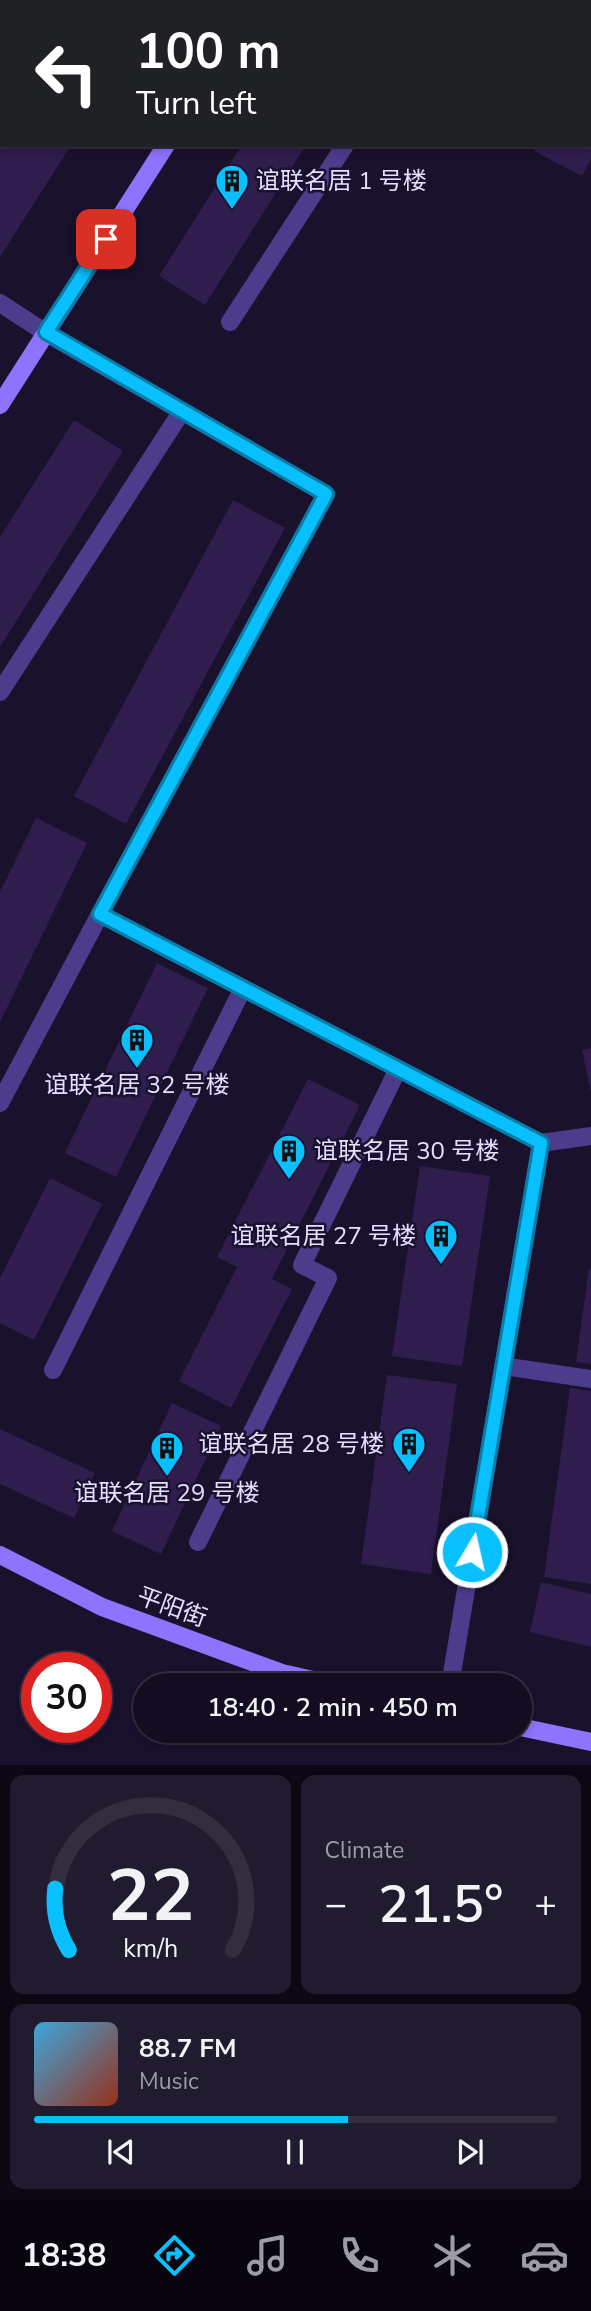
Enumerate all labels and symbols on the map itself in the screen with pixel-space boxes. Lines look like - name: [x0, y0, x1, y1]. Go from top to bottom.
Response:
- building icon: 谊联名居 1 号楼: [213, 162, 251, 211]
- place label: 谊联名居 1 号楼: [256, 165, 427, 197]
- pin: [76, 209, 136, 269]
- building icon: 谊联名居 32 号楼: [118, 1021, 156, 1070]
- place label: 谊联名居 32 号楼: [44, 1069, 230, 1101]
- building icon: 谊联名居 30 号楼: [270, 1132, 308, 1181]
- place label: 谊联名居 30 号楼: [314, 1135, 499, 1167]
- building icon: 谊联名居 27 号楼: [422, 1217, 460, 1266]
- place label: 谊联名居 27 号楼: [231, 1220, 416, 1252]
- building icon: 谊联名居 28 号楼: [390, 1425, 428, 1474]
- place label: 谊联名居 28 号楼: [199, 1428, 384, 1460]
- building icon: 谊联名居 29 号楼: [148, 1429, 186, 1478]
- place label: 谊联名居 29 号楼: [74, 1477, 260, 1509]
- position arrow: [435, 1515, 509, 1589]
- street label: 平阳街: [133, 1580, 211, 1634]
- speed limit sign: 30: [21, 1652, 112, 1743]

